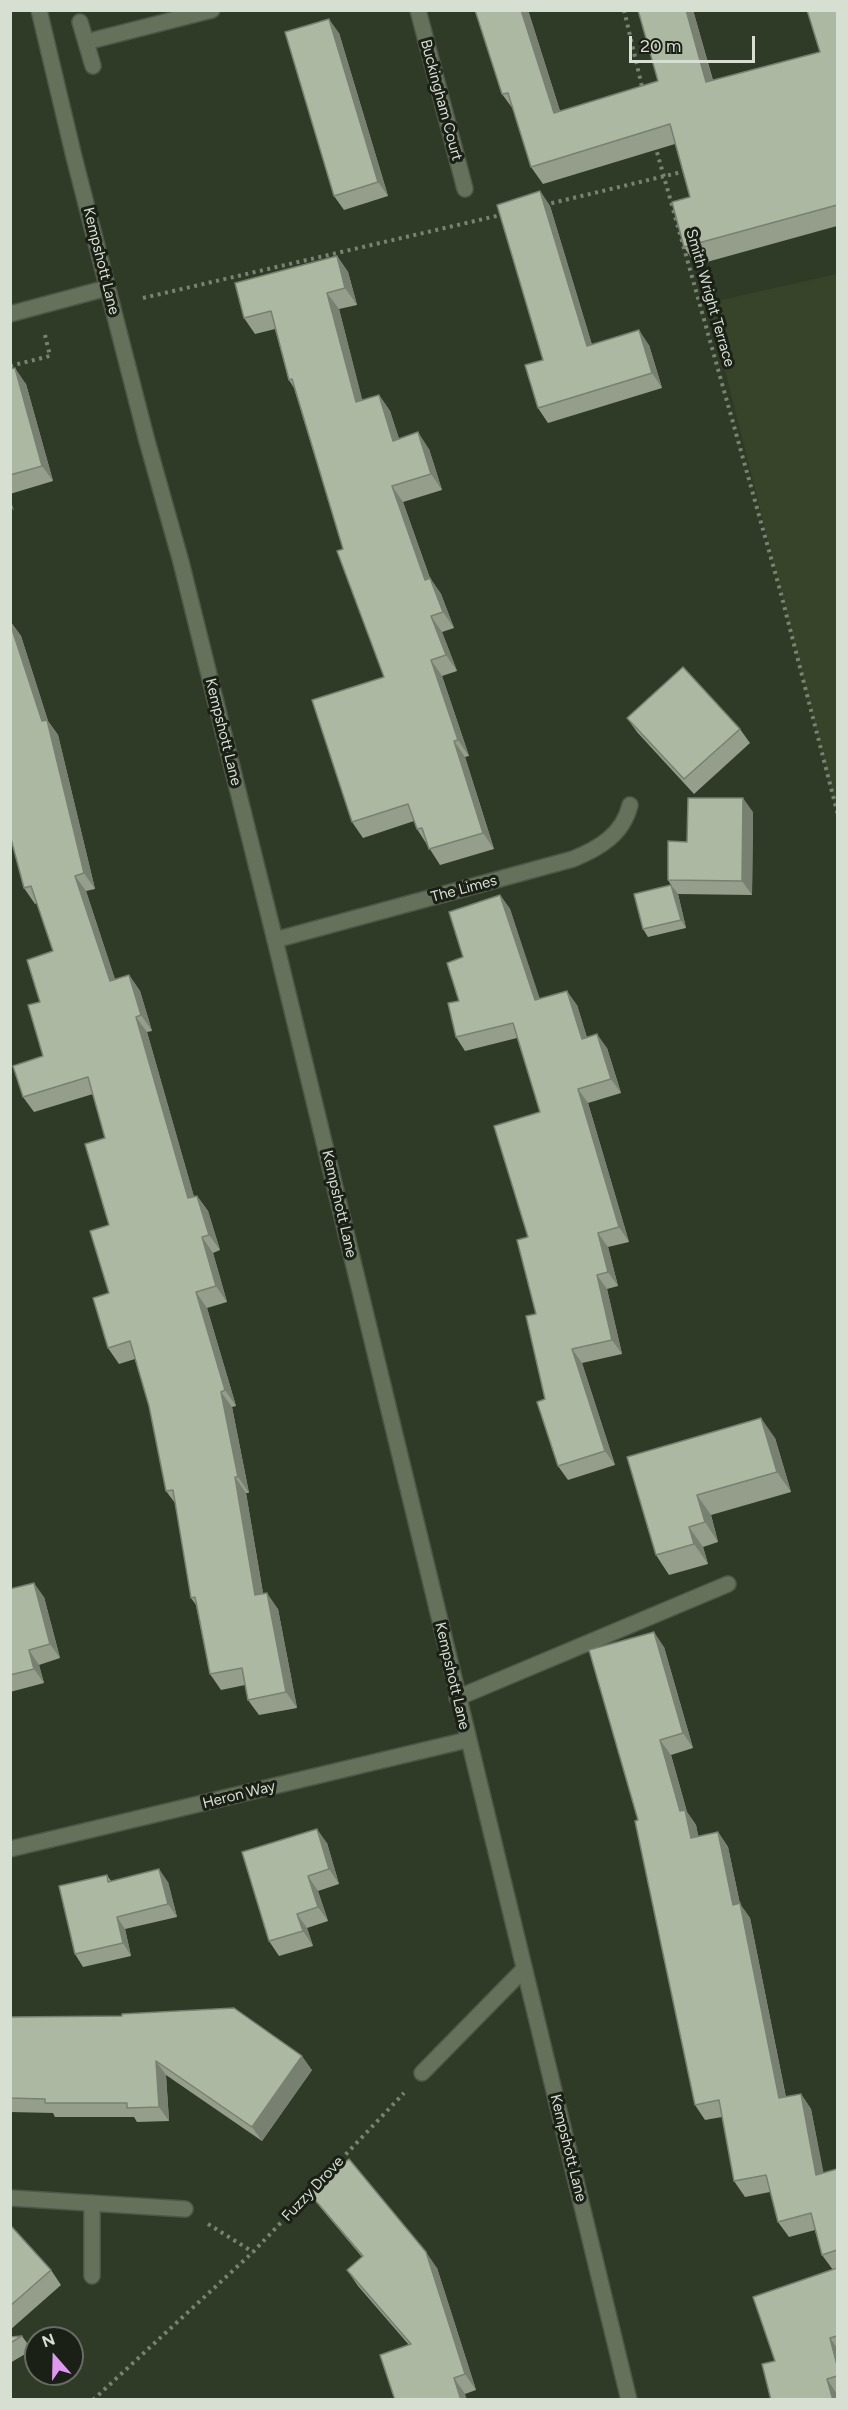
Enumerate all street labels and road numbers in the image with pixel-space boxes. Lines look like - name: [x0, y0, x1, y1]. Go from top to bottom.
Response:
- street label: Buckingham Court: [416, 37, 466, 163]
- street label: Kempshott Lane: [79, 205, 123, 317]
- street label: Smith Wright Terrace: [682, 227, 738, 369]
- street label: Kempshott Lane: [201, 676, 245, 788]
- street label: The Limes: [429, 872, 499, 906]
- street label: Kempshott Lane: [318, 1148, 360, 1260]
- street label: Kempshott Lane: [431, 1620, 473, 1732]
- street label: Heron Way: [201, 1777, 277, 1813]
- street label: Kempshott Lane: [546, 2092, 590, 2204]
- street label: Fuzzy Drove: [278, 2153, 348, 2225]

